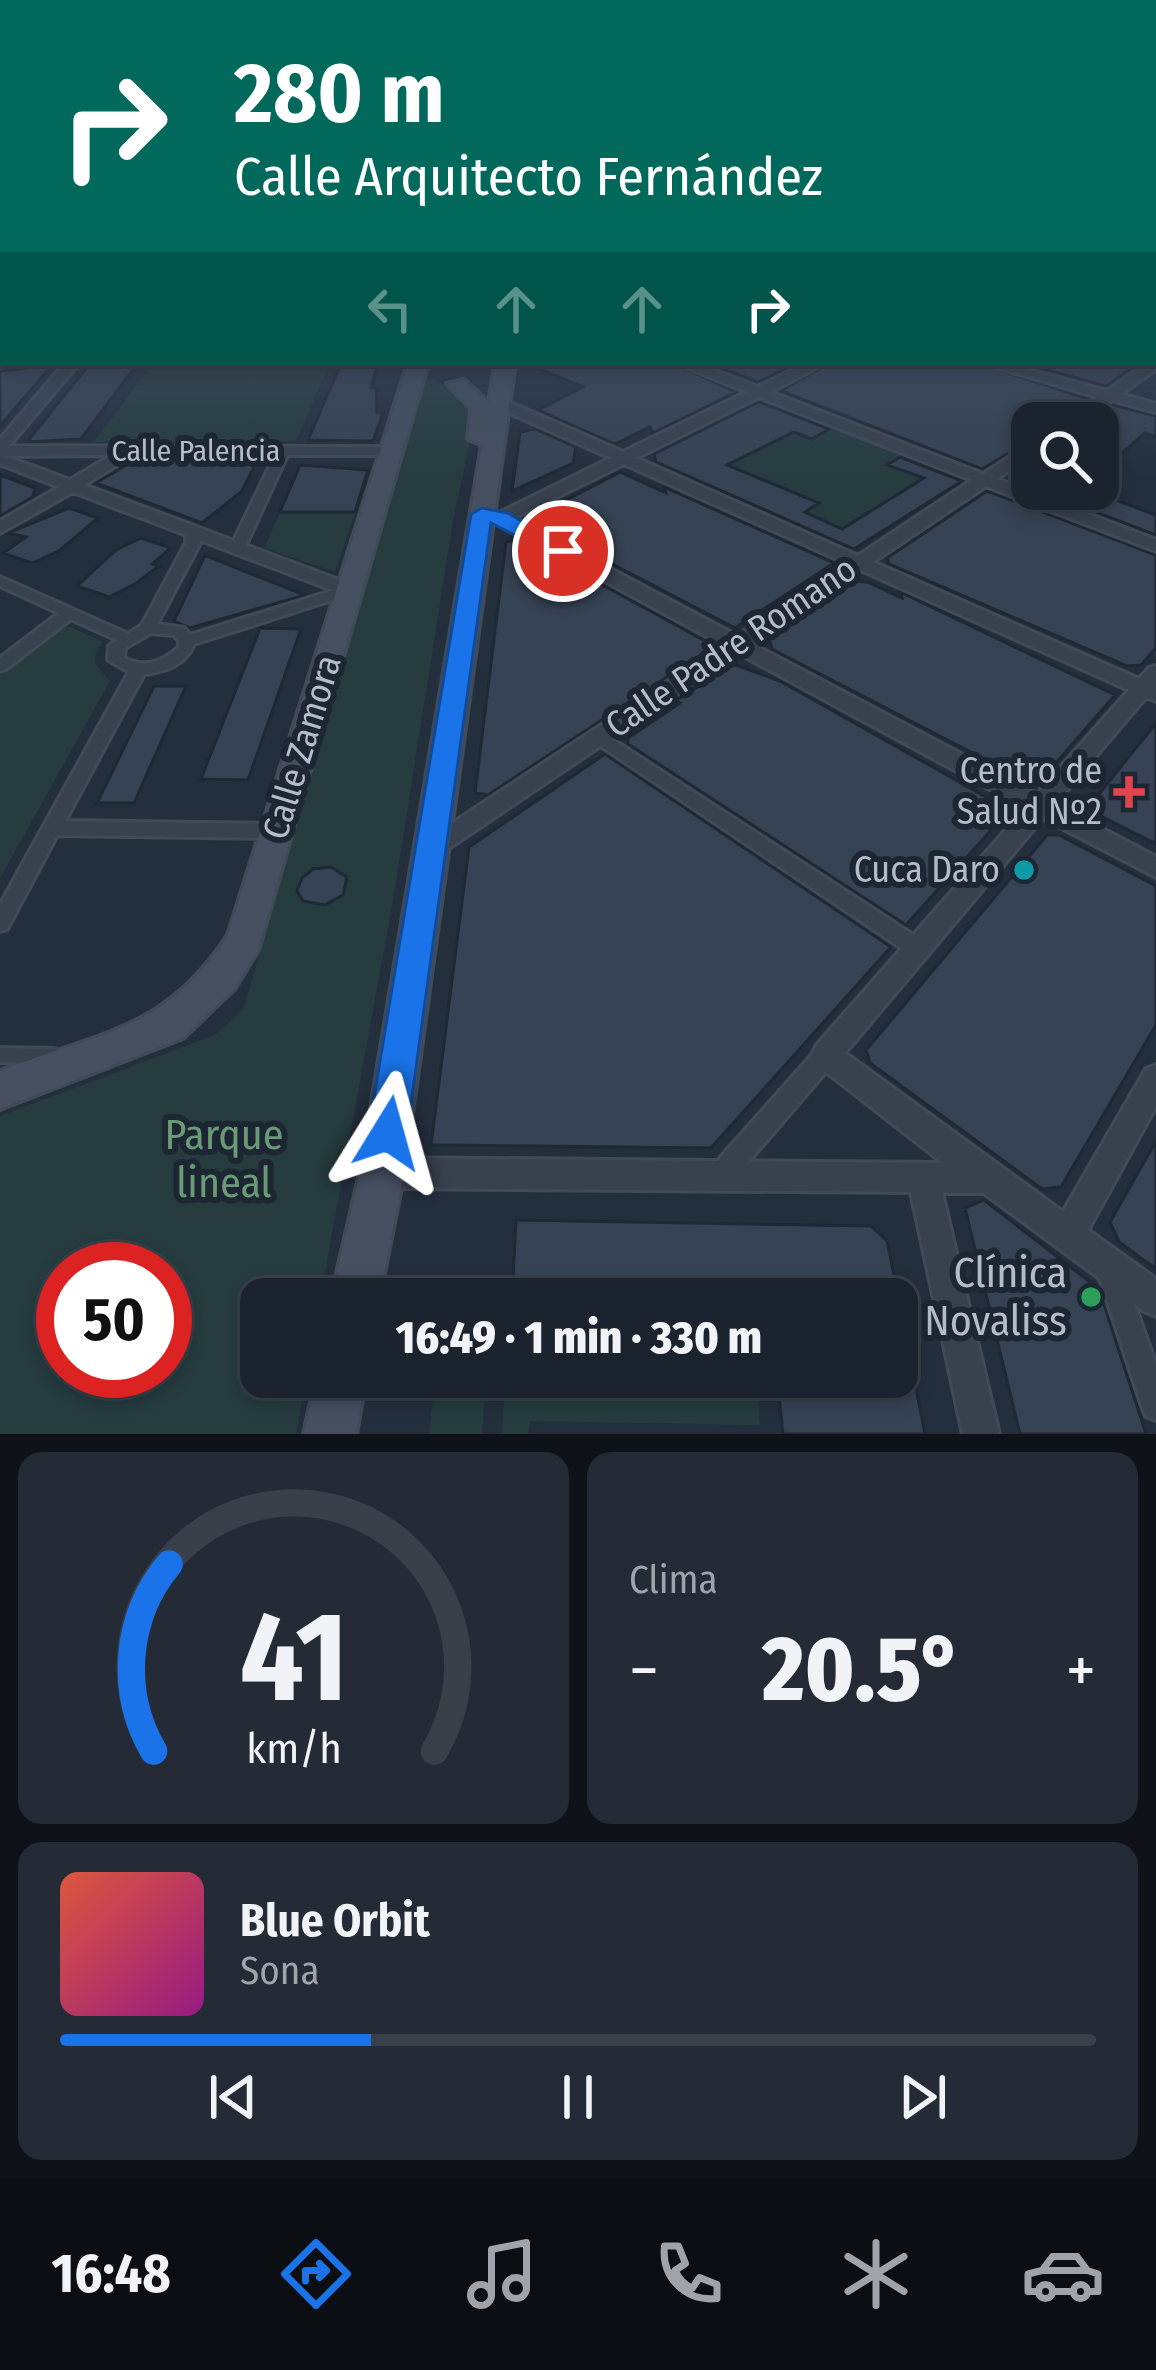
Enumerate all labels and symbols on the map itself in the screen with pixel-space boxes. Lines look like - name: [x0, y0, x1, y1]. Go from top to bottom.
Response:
- street label: Calle Palencia: [112, 433, 280, 469]
- pin: [512, 500, 614, 602]
- street label: Calle Padre Romano: [597, 547, 865, 747]
- street label: Calle Zamora: [253, 650, 351, 844]
- place label: Centro de Salud Nº2: [957, 749, 1102, 834]
- marker: Centro de Salud Nº2: [1113, 776, 1145, 808]
- place label: Cuca Daro: [854, 848, 1000, 892]
- marker: Cuca Daro: [1011, 857, 1037, 883]
- position arrow: [325, 1070, 451, 1196]
- park label: Parque lineal: [164, 1110, 284, 1208]
- speed limit sign: 50: [36, 1242, 192, 1398]
- place label: Clínica Novaliss: [924, 1248, 1067, 1346]
- marker: Clínica Novaliss: [1078, 1284, 1104, 1310]

